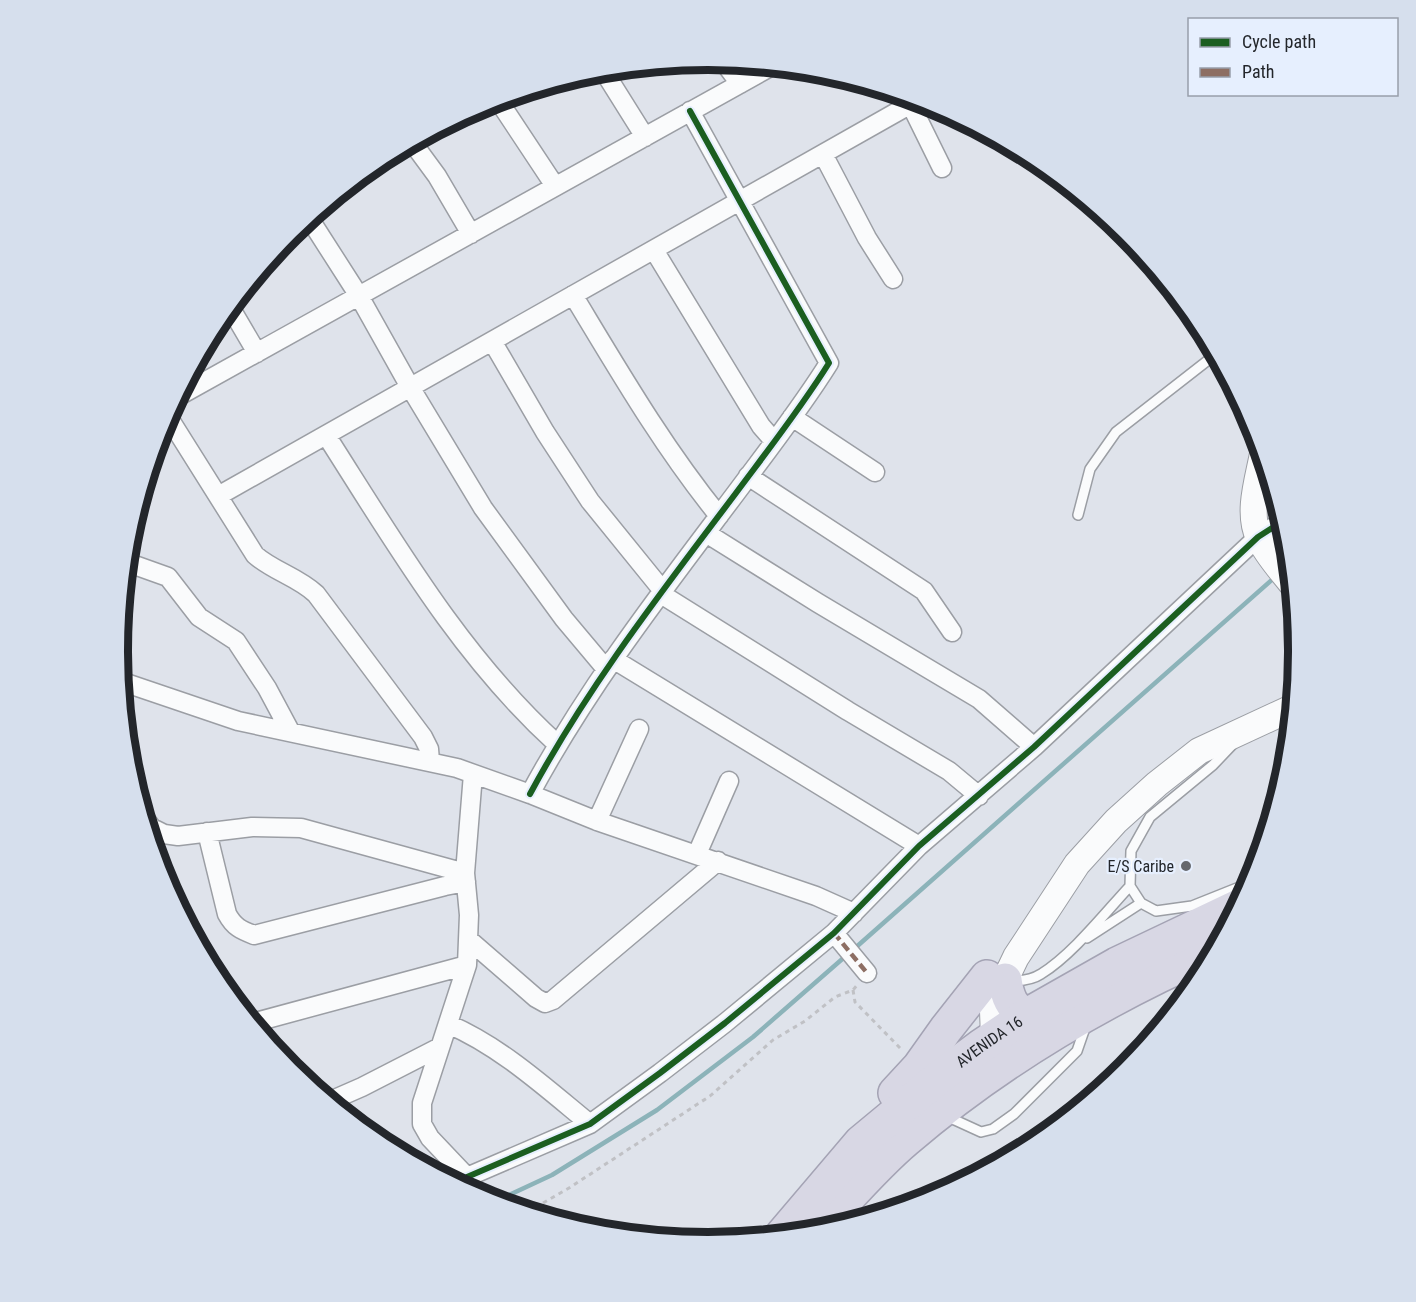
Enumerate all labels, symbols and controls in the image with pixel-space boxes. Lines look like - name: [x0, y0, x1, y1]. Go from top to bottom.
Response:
- legend: [1188, 18, 1398, 96]
- text: Cycle path: [1242, 31, 1316, 52]
- text: Path: [1242, 61, 1275, 82]
- place label: E/S Caribe: [1107, 857, 1174, 876]
- marker: E/S Caribe: [1179, 859, 1193, 873]
- street label: AVENIDA 16: [952, 1012, 1026, 1072]

